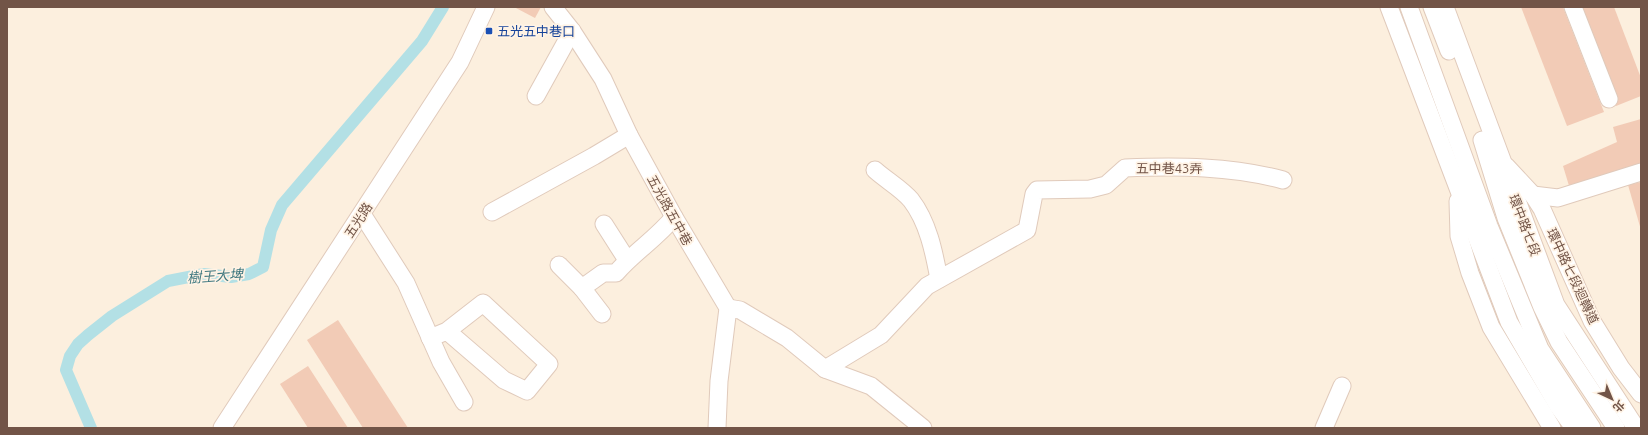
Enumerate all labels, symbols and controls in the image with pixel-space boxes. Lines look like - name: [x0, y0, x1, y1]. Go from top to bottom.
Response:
- place label: 五光五中巷口: [497, 24, 575, 38]
- marker: 五光五中巷口: [484, 26, 494, 36]
- street label: 五中巷43弄: [1136, 161, 1202, 175]
- street label: 五光路五中巷: [645, 172, 695, 248]
- street label: 環中路七段: [1507, 192, 1543, 258]
- street label: 五光路: [342, 200, 374, 240]
- street label: 環中路七段迴轉道: [1545, 226, 1601, 326]
- water label: 樹王大埤: [187, 266, 245, 286]
- north arrow: [1592, 379, 1632, 419]
- text: 北: [1611, 398, 1627, 414]

